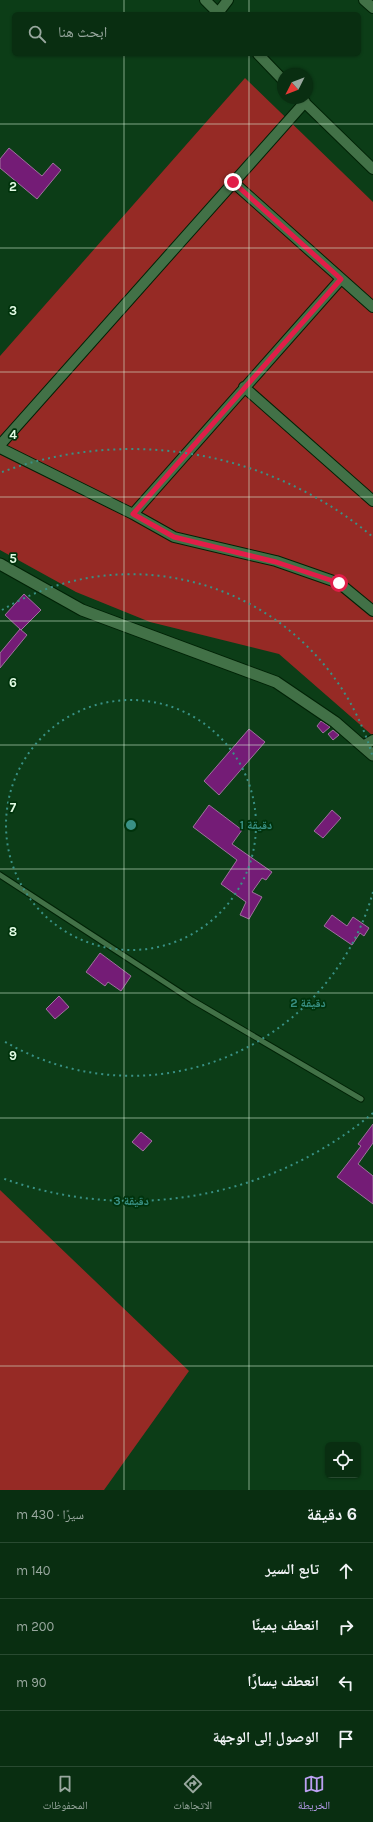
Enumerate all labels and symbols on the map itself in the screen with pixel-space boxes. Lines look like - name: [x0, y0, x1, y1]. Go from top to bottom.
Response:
- north arrow: [277, 68, 313, 104]
- route end: [224, 173, 242, 191]
- text: 2: [9, 179, 17, 194]
- text: 3: [9, 303, 17, 318]
- text: 4: [9, 427, 17, 442]
- text: 5: [9, 551, 17, 566]
- route start: [330, 574, 348, 592]
- text: 6: [9, 675, 17, 690]
- text: 7: [10, 800, 17, 815]
- centre of rings: [124, 818, 138, 832]
- text: 1 دقيقة: [240, 818, 272, 832]
- text: 8: [9, 924, 17, 939]
- text: 2 دقيقة: [290, 996, 326, 1010]
- text: 9: [9, 1048, 17, 1063]
- text: 3 دقيقة: [113, 1194, 149, 1208]

